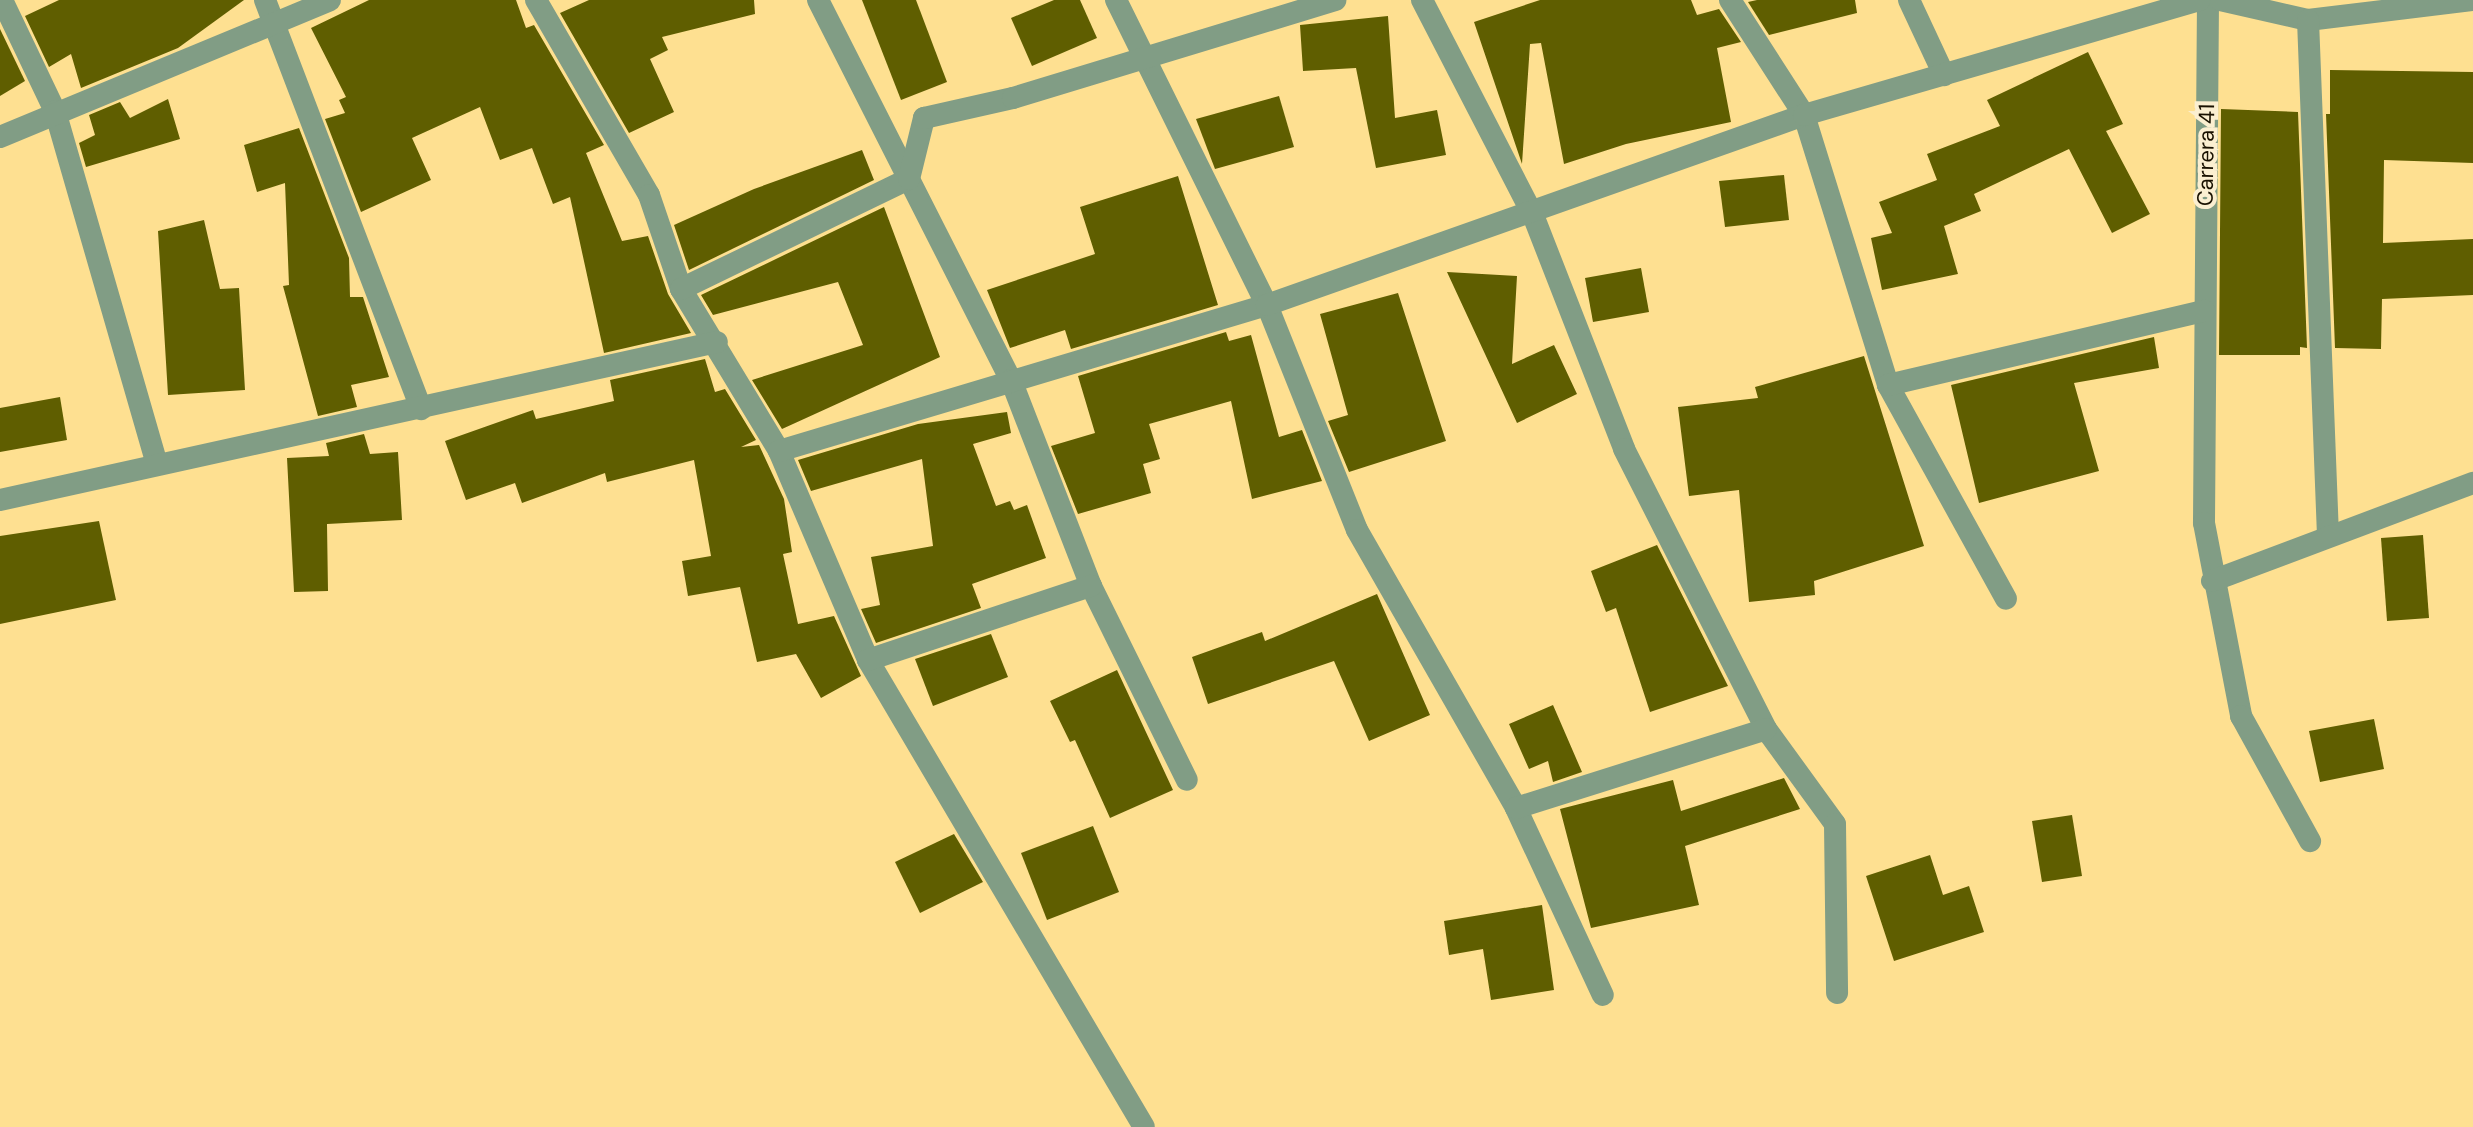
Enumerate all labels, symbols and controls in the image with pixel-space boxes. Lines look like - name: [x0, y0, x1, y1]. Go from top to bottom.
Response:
- street label: Carrera 41: [2192, 104, 2220, 206]

